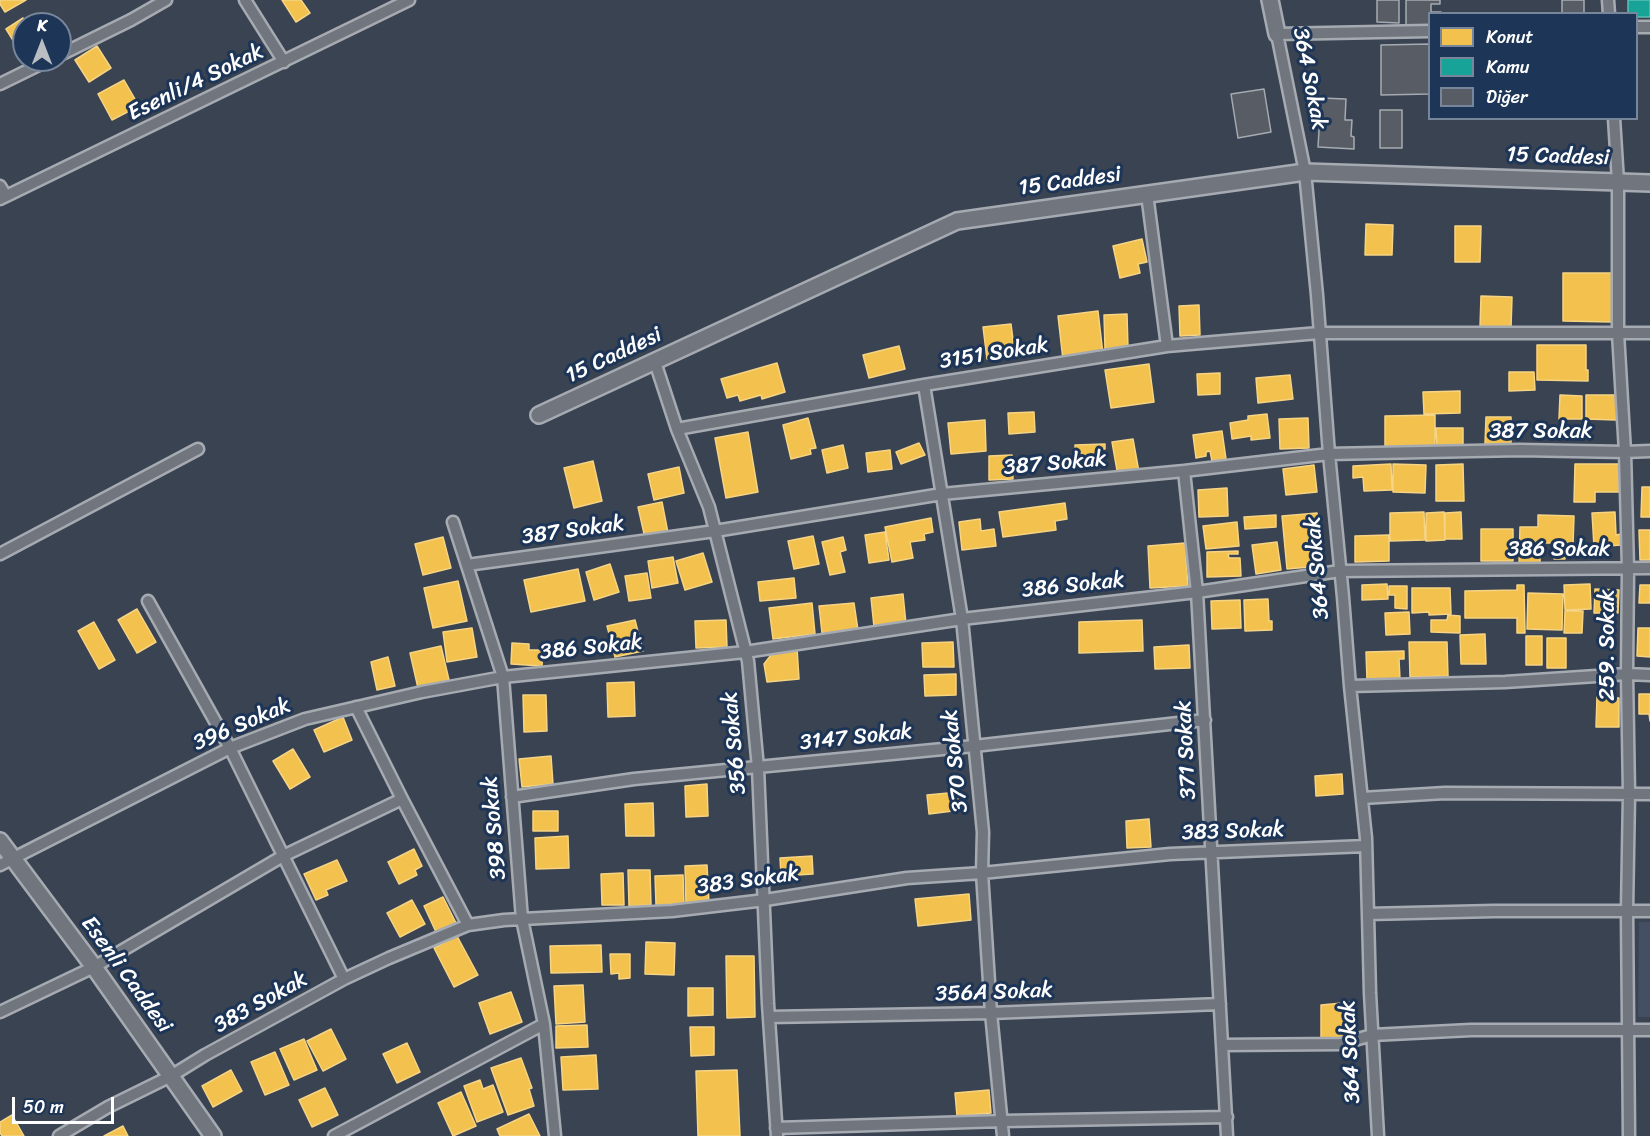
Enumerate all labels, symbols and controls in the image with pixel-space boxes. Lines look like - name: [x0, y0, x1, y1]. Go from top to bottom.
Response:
- text: K: [37, 11, 47, 40]
- north arrow: [12, 12, 72, 72]
- legend: [1428, 12, 1638, 120]
- text: Konut: [1486, 21, 1533, 53]
- street label: 364 Sokak: [1286, 26, 1332, 132]
- street label: Esenli/4 Sokak: [124, 39, 268, 127]
- text: Kamu: [1486, 51, 1529, 83]
- text: Diğer: [1486, 81, 1527, 113]
- street label: 15 Caddesi: [1506, 142, 1610, 172]
- street label: 15 Caddesi: [1017, 162, 1123, 202]
- street label: 15 Caddesi: [562, 322, 666, 390]
- street label: 3151 Sokak: [938, 332, 1050, 376]
- street label: 387 Sokak: [1489, 419, 1593, 445]
- street label: 387 Sokak: [1003, 446, 1107, 482]
- street label: 387 Sokak: [520, 511, 626, 551]
- street label: 364 Sokak: [1300, 515, 1336, 621]
- street label: 386 Sokak: [1508, 537, 1610, 563]
- street label: 386 Sokak: [1020, 567, 1126, 605]
- street label: 259. Sokak: [1595, 589, 1621, 701]
- street label: 386 Sokak: [538, 629, 644, 667]
- street label: 356 Sokak: [717, 690, 753, 796]
- street label: 396 Sokak: [189, 693, 295, 757]
- street label: 371 Sokak: [1171, 700, 1203, 800]
- street label: 370 Sokak: [937, 708, 975, 814]
- street label: 3147 Sokak: [798, 719, 914, 757]
- street label: 398 Sokak: [477, 775, 513, 881]
- street label: 383 Sokak: [1181, 817, 1285, 847]
- street label: 383 Sokak: [695, 861, 801, 901]
- street label: Esenli Caddesi: [75, 911, 177, 1039]
- street label: 383 Sokak: [210, 967, 312, 1039]
- street label: 356A Sokak: [935, 978, 1053, 1008]
- street label: 364 Sokak: [1335, 1000, 1367, 1104]
- scale bar: [15, 1085, 117, 1123]
- text: 50 m: [23, 1091, 64, 1123]

